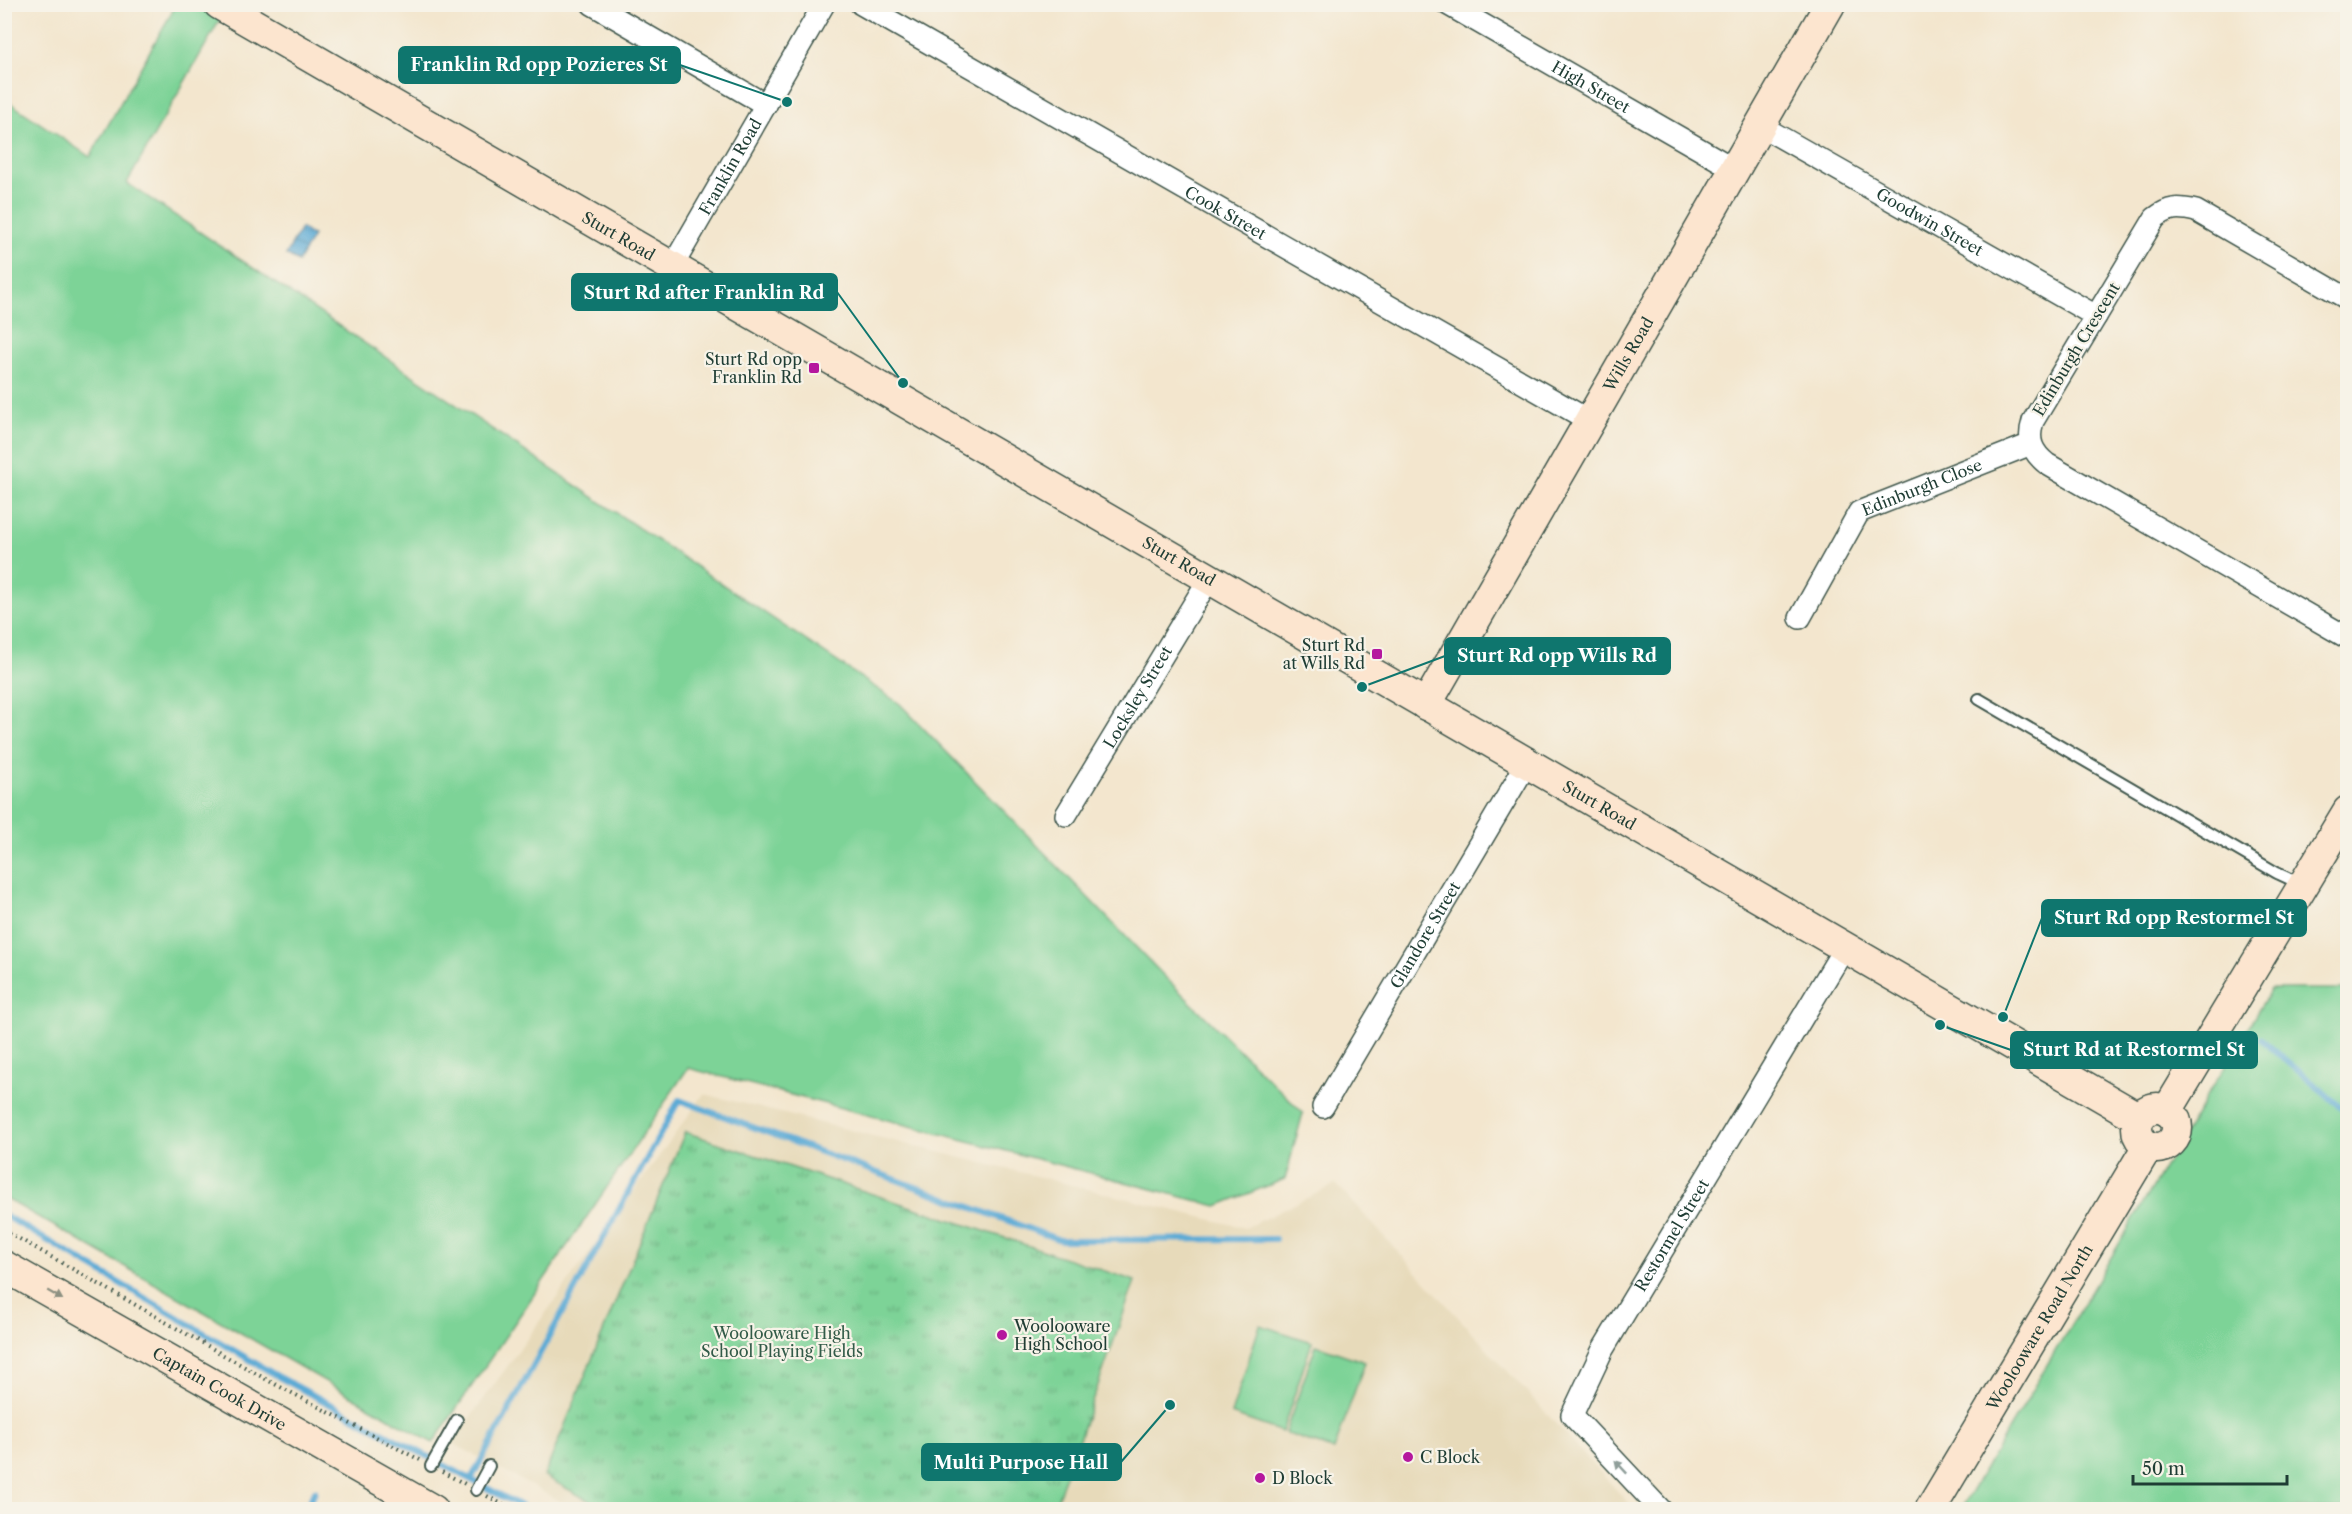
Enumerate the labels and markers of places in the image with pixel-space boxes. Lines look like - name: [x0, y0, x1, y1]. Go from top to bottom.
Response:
- callout: Franklin Rd opp Pozieres St: [399, 47, 680, 83]
- callout: Sturt Rd after Franklin Rd: [572, 274, 837, 310]
- place label: Sturt Rd opp Franklin Rd: [705, 349, 802, 387]
- marker: Sturt Rd opp Franklin Rd: [807, 361, 821, 375]
- place label: Sturt Rd at Wills Rd: [1283, 635, 1365, 673]
- callout: Sturt Rd opp Wills Rd: [1445, 638, 1670, 674]
- marker: Sturt Rd at Wills Rd: [1370, 647, 1384, 661]
- callout: Sturt Rd opp Restormel St: [2042, 900, 2306, 936]
- callout: Sturt Rd at Restormel St: [2011, 1032, 2257, 1068]
- place label: Woolooware High School: [1013, 1316, 1110, 1354]
- marker: Woolooware High School: [995, 1328, 1009, 1342]
- callout: Multi Purpose Hall: [922, 1444, 1121, 1480]
- place label: C Block: [1420, 1447, 1481, 1467]
- marker: C Block: [1401, 1450, 1415, 1464]
- place label: D Block: [1272, 1468, 1333, 1488]
- marker: D Block: [1253, 1471, 1267, 1485]

